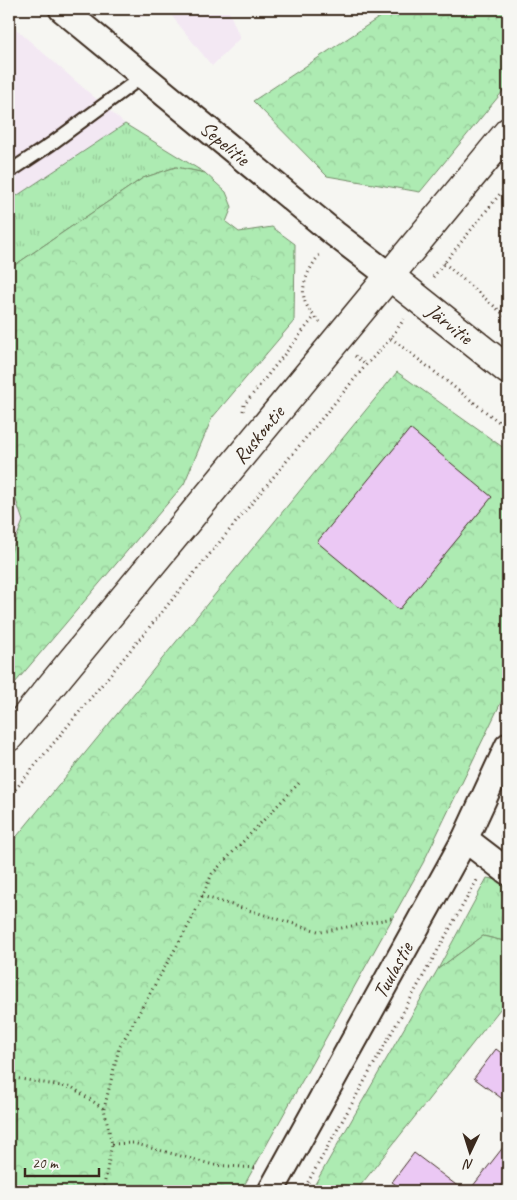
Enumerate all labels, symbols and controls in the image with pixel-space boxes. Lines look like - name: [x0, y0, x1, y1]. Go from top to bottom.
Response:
- street label: Sepelitie: [195, 115, 256, 172]
- street label: Järvitie: [421, 297, 479, 351]
- street label: Ruskontie: [227, 398, 291, 469]
- street label: Tuulastie: [367, 937, 419, 1003]
- north arrow: [444, 1128, 494, 1178]
- scale bar: [25, 1145, 99, 1177]
- text: 20 m: [32, 1154, 59, 1173]
- text: N: [462, 1156, 474, 1173]

